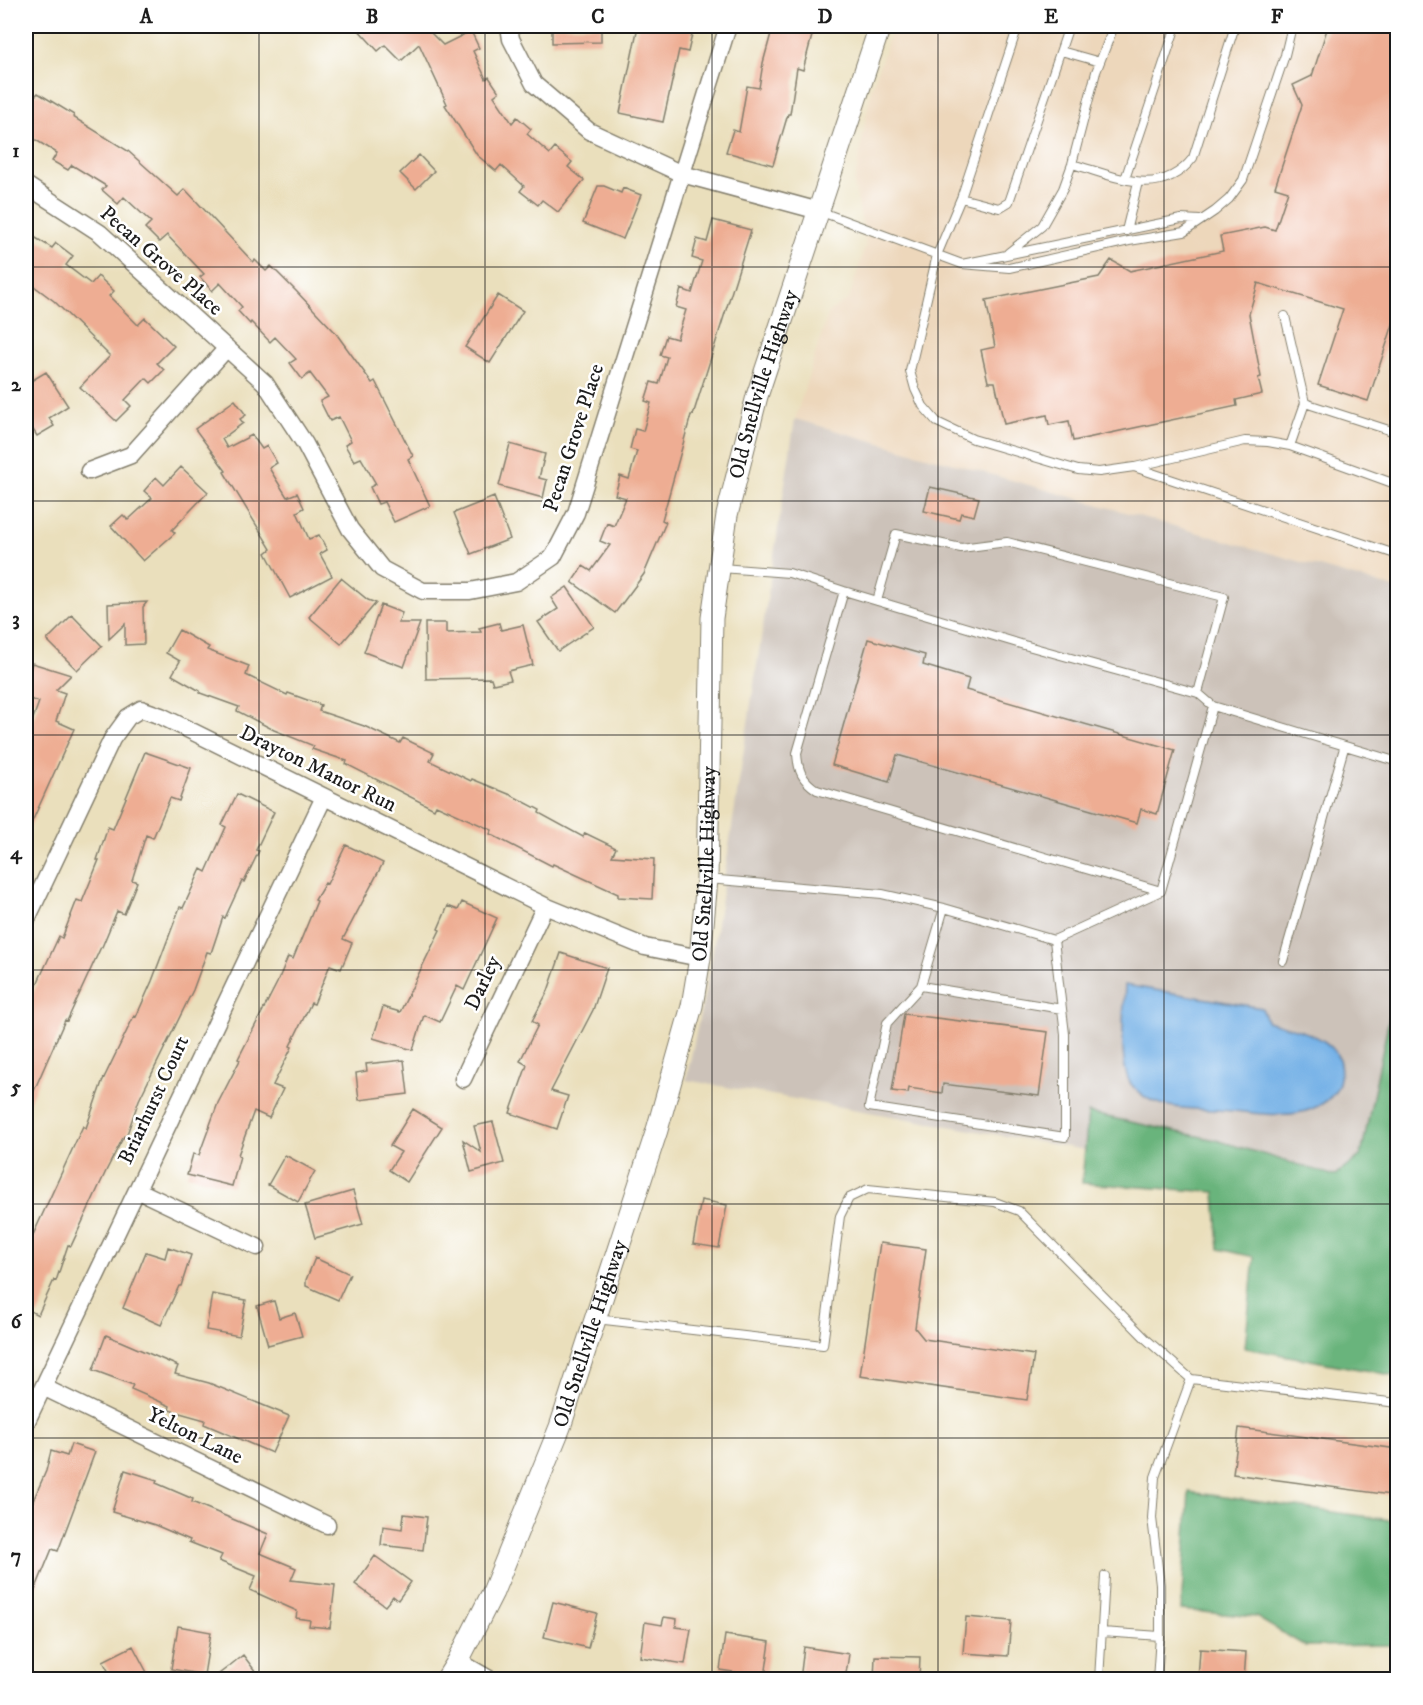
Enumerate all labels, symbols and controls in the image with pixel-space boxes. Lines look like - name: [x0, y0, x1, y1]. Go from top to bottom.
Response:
- text: A: [139, 5, 154, 30]
- text: B: [366, 5, 378, 30]
- text: C: [591, 5, 605, 30]
- text: D: [818, 5, 833, 30]
- text: E: [1044, 5, 1058, 30]
- text: F: [1271, 5, 1284, 30]
- text: 1: [12, 139, 20, 164]
- street label: Pecan Grove Place: [94, 201, 228, 322]
- street label: Old Snellville Highway: [724, 286, 805, 482]
- street label: Pecan Grove Place: [538, 360, 610, 515]
- text: 2: [11, 373, 22, 398]
- text: 3: [12, 607, 20, 632]
- street label: Drayton Manor Run: [235, 720, 401, 818]
- street label: Old Snellville Highway: [687, 765, 722, 963]
- text: 4: [10, 841, 23, 866]
- street label: Darley: [459, 951, 507, 1014]
- street label: Briarhurst Court: [113, 1031, 195, 1168]
- text: 5: [10, 1075, 21, 1100]
- street label: Old Snellville Highway: [548, 1236, 634, 1431]
- text: 6: [11, 1310, 23, 1335]
- street label: Yelton Lane: [143, 1402, 247, 1470]
- text: 7: [11, 1544, 21, 1569]

